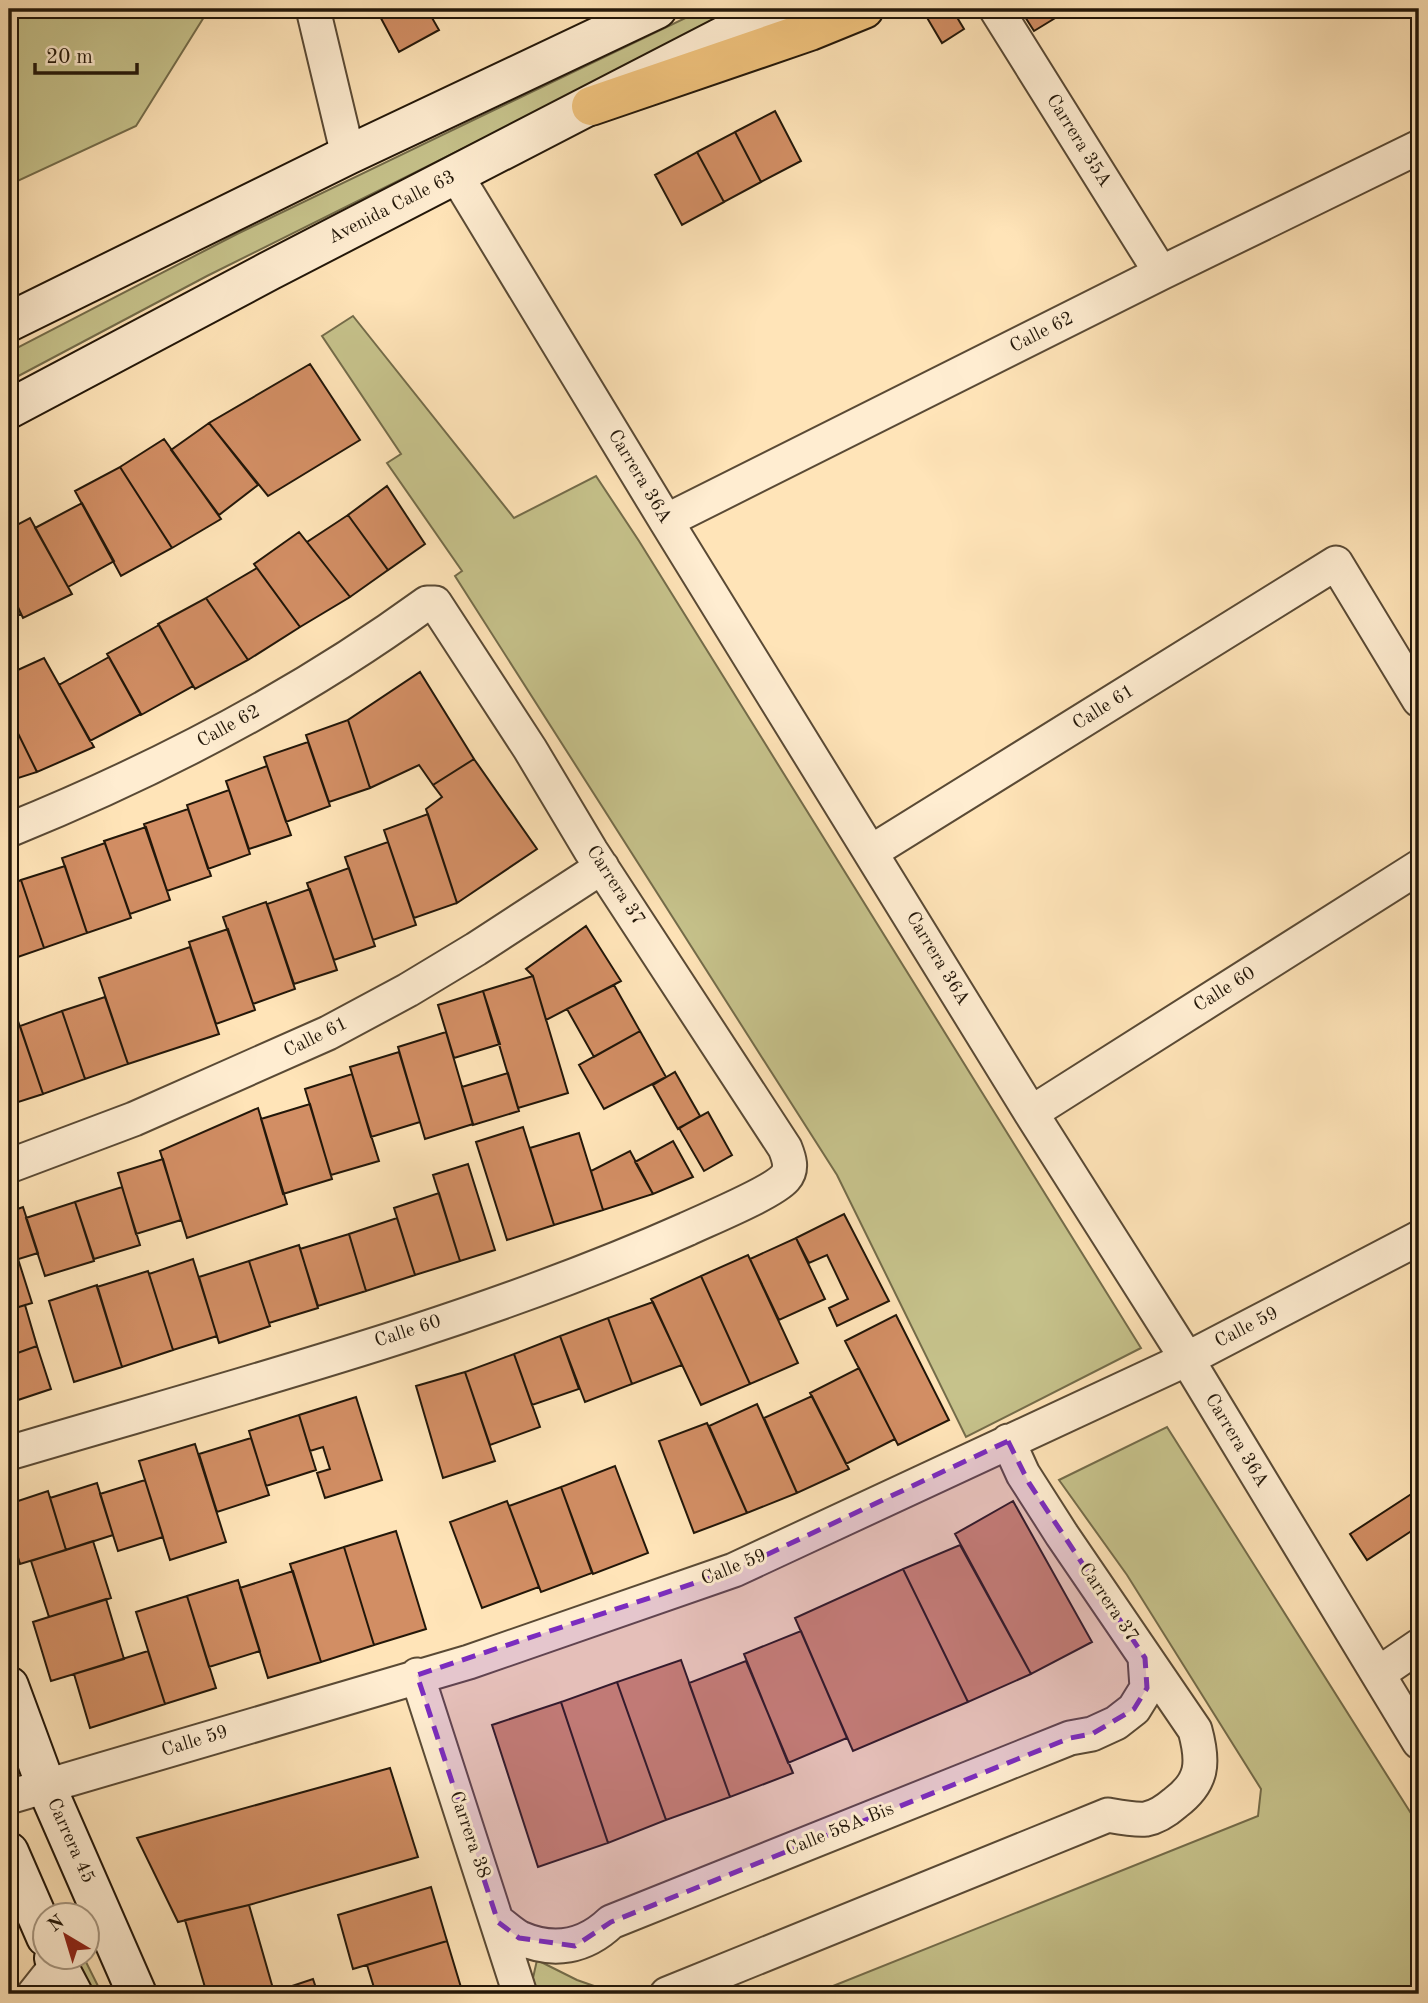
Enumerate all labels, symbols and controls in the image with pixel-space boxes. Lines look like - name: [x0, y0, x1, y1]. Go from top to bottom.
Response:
- scale bar: [35, 32, 136, 76]
- text: 20 m: [46, 47, 93, 68]
- street label: Carrera 35A: [1042, 91, 1114, 191]
- street label: Avenida Calle 63: [325, 168, 459, 248]
- street label: Calle 62: [1007, 309, 1077, 357]
- street label: Carrera 36A: [604, 427, 675, 528]
- street label: Calle 61: [1070, 682, 1138, 734]
- street label: Calle 62: [194, 702, 264, 752]
- street label: Carrera 37: [582, 843, 648, 929]
- street label: Carrera 36A: [902, 909, 973, 1010]
- street label: Calle 60: [1191, 964, 1259, 1016]
- street label: Calle 61: [281, 1014, 351, 1062]
- street label: Calle 59: [1212, 1304, 1282, 1352]
- street label: Calle 60: [372, 1312, 444, 1352]
- street label: Carrera 36A: [1201, 1391, 1272, 1492]
- street label: Calle 59: [699, 1546, 769, 1590]
- street label: Carrera 37: [1075, 1560, 1141, 1646]
- street label: Calle 59: [159, 1723, 231, 1761]
- street label: Carrera 38: [445, 1789, 493, 1881]
- street label: Carrera 45: [43, 1796, 97, 1886]
- street label: Calle 58A Bis: [783, 1800, 897, 1860]
- north arrow: [32, 1902, 102, 1972]
- text: N: [45, 1912, 69, 1937]

